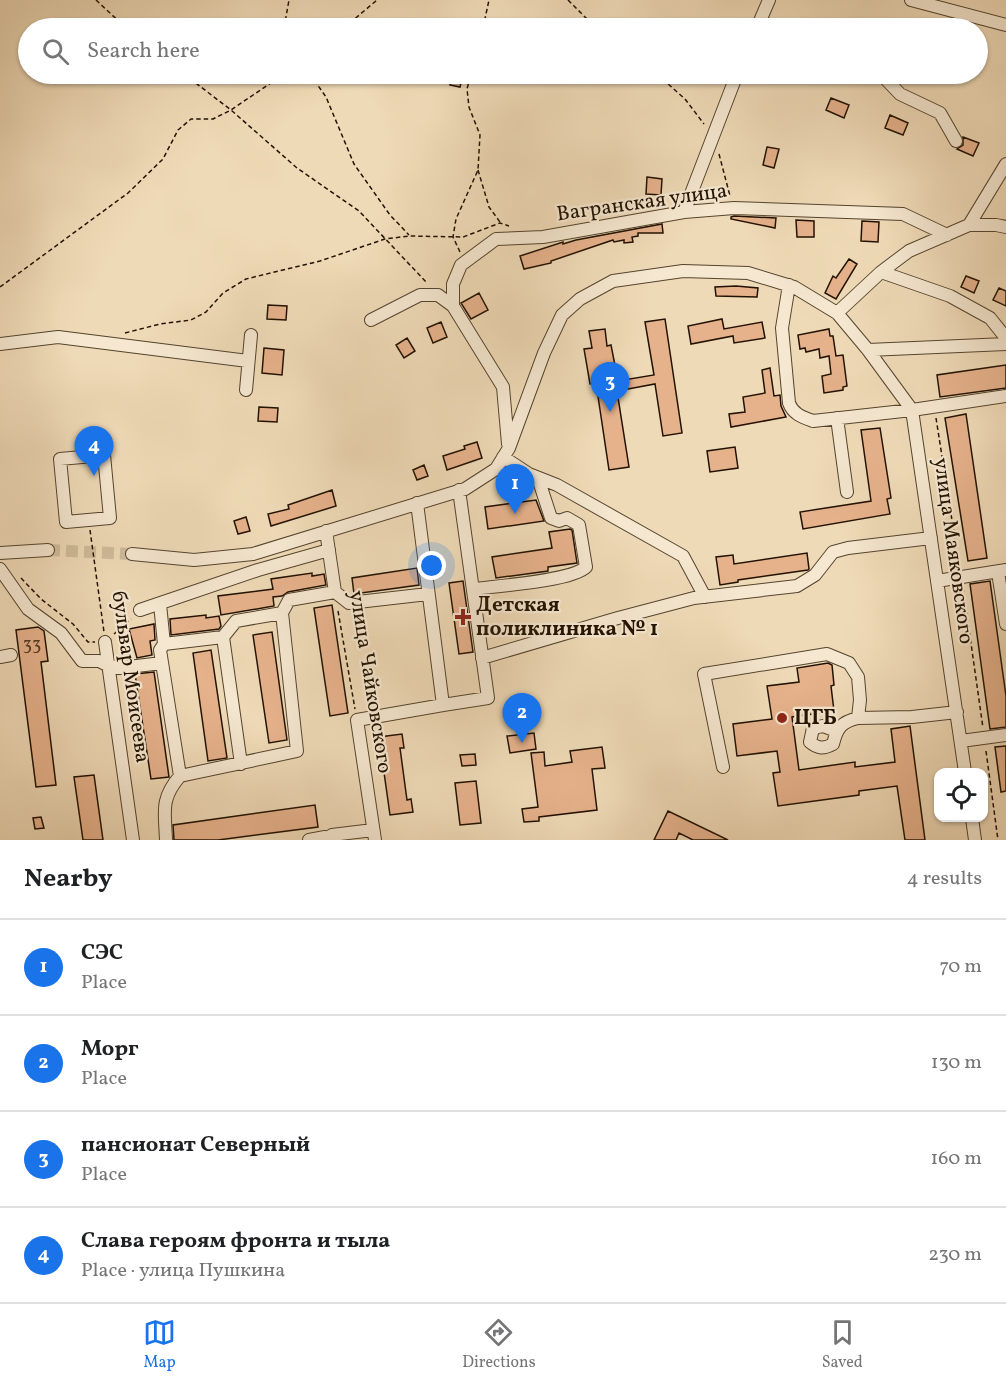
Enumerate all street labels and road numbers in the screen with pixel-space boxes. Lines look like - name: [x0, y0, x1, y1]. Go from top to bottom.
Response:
- street label: Вагранская улица: [555, 177, 729, 229]
- street label: улица Маяковского: [926, 456, 980, 646]
- street label: улица Чайковского: [341, 588, 399, 776]
- street label: бульвар Моисеева: [104, 589, 156, 765]

